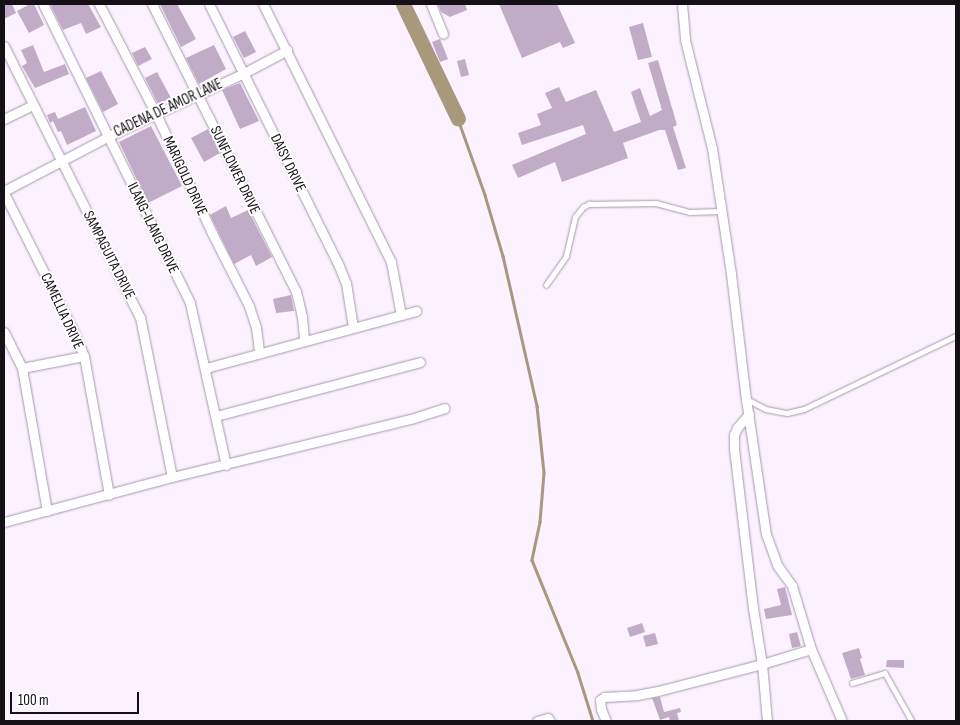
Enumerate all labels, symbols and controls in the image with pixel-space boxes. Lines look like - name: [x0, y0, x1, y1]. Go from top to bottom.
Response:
- street label: CADENA DE AMOR LANE: [111, 75, 225, 141]
- street label: SUNFLOWER DRIVE: [206, 123, 264, 217]
- street label: DAISY DRIVE: [266, 131, 310, 195]
- street label: MARIGOLD DRIVE: [159, 133, 211, 219]
- street label: ILANG-ILANG DRIVE: [123, 180, 183, 276]
- street label: SAMPAGUITA DRIVE: [79, 208, 139, 302]
- street label: CAMELLIA DRIVE: [37, 270, 87, 352]
- scale bar: [12, 682, 141, 714]
- text: 100 m: [18, 691, 49, 710]

